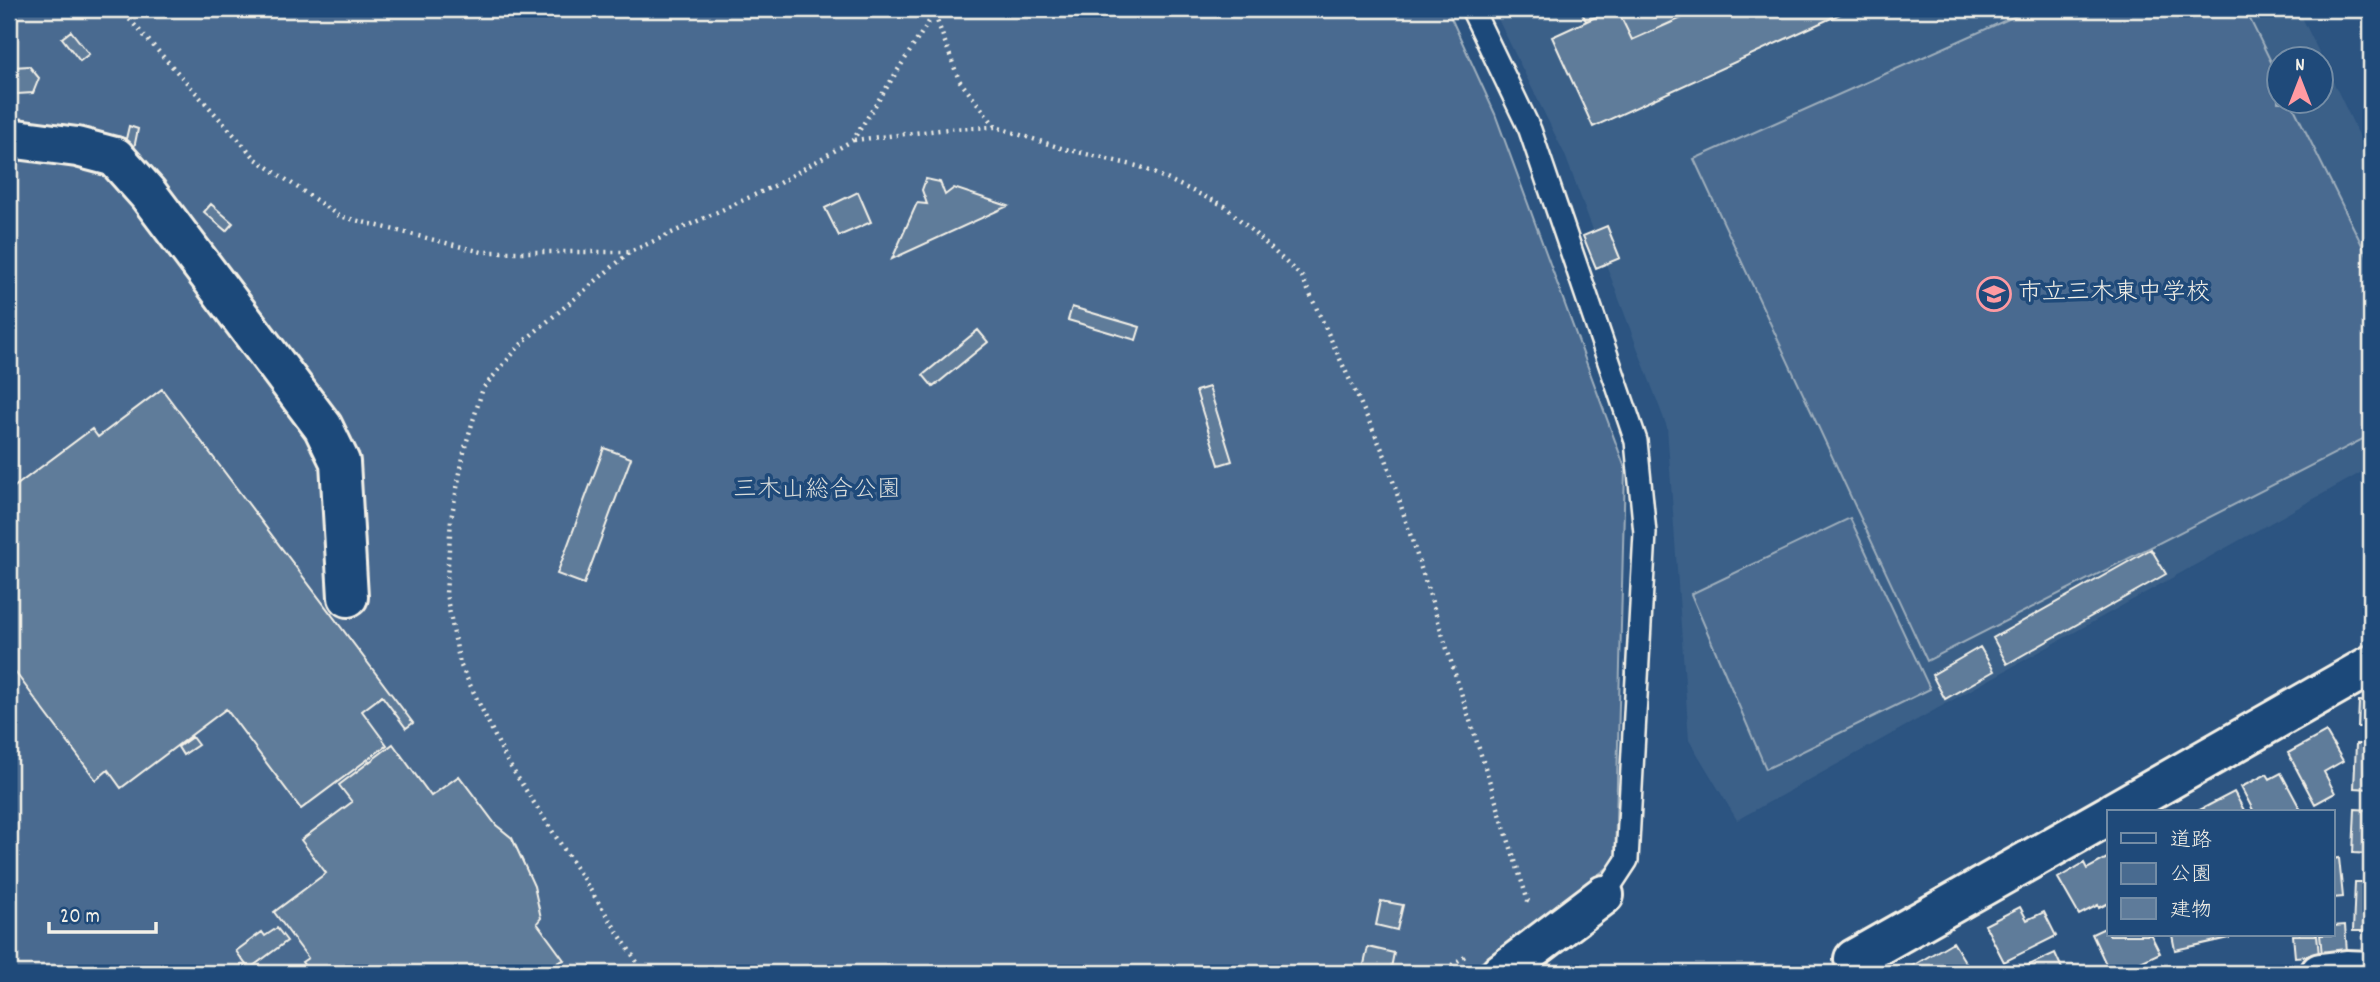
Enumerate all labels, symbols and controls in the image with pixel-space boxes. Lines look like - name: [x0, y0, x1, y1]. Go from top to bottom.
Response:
- north arrow: [2264, 46, 2334, 116]
- text: N: [2295, 53, 2305, 80]
- school or university icon: 市立三木東中学校: [1975, 275, 2013, 313]
- place label: 市立三木東中学校: [2018, 277, 2210, 311]
- park label: 三木山総合公園: [733, 474, 901, 508]
- legend: [2107, 810, 2334, 936]
- text: 道路: [2170, 827, 2212, 857]
- text: 公園: [2170, 861, 2212, 891]
- scale bar: [49, 891, 156, 935]
- text: 建物: [2170, 897, 2212, 927]
- text: 20 m: [60, 903, 100, 933]

